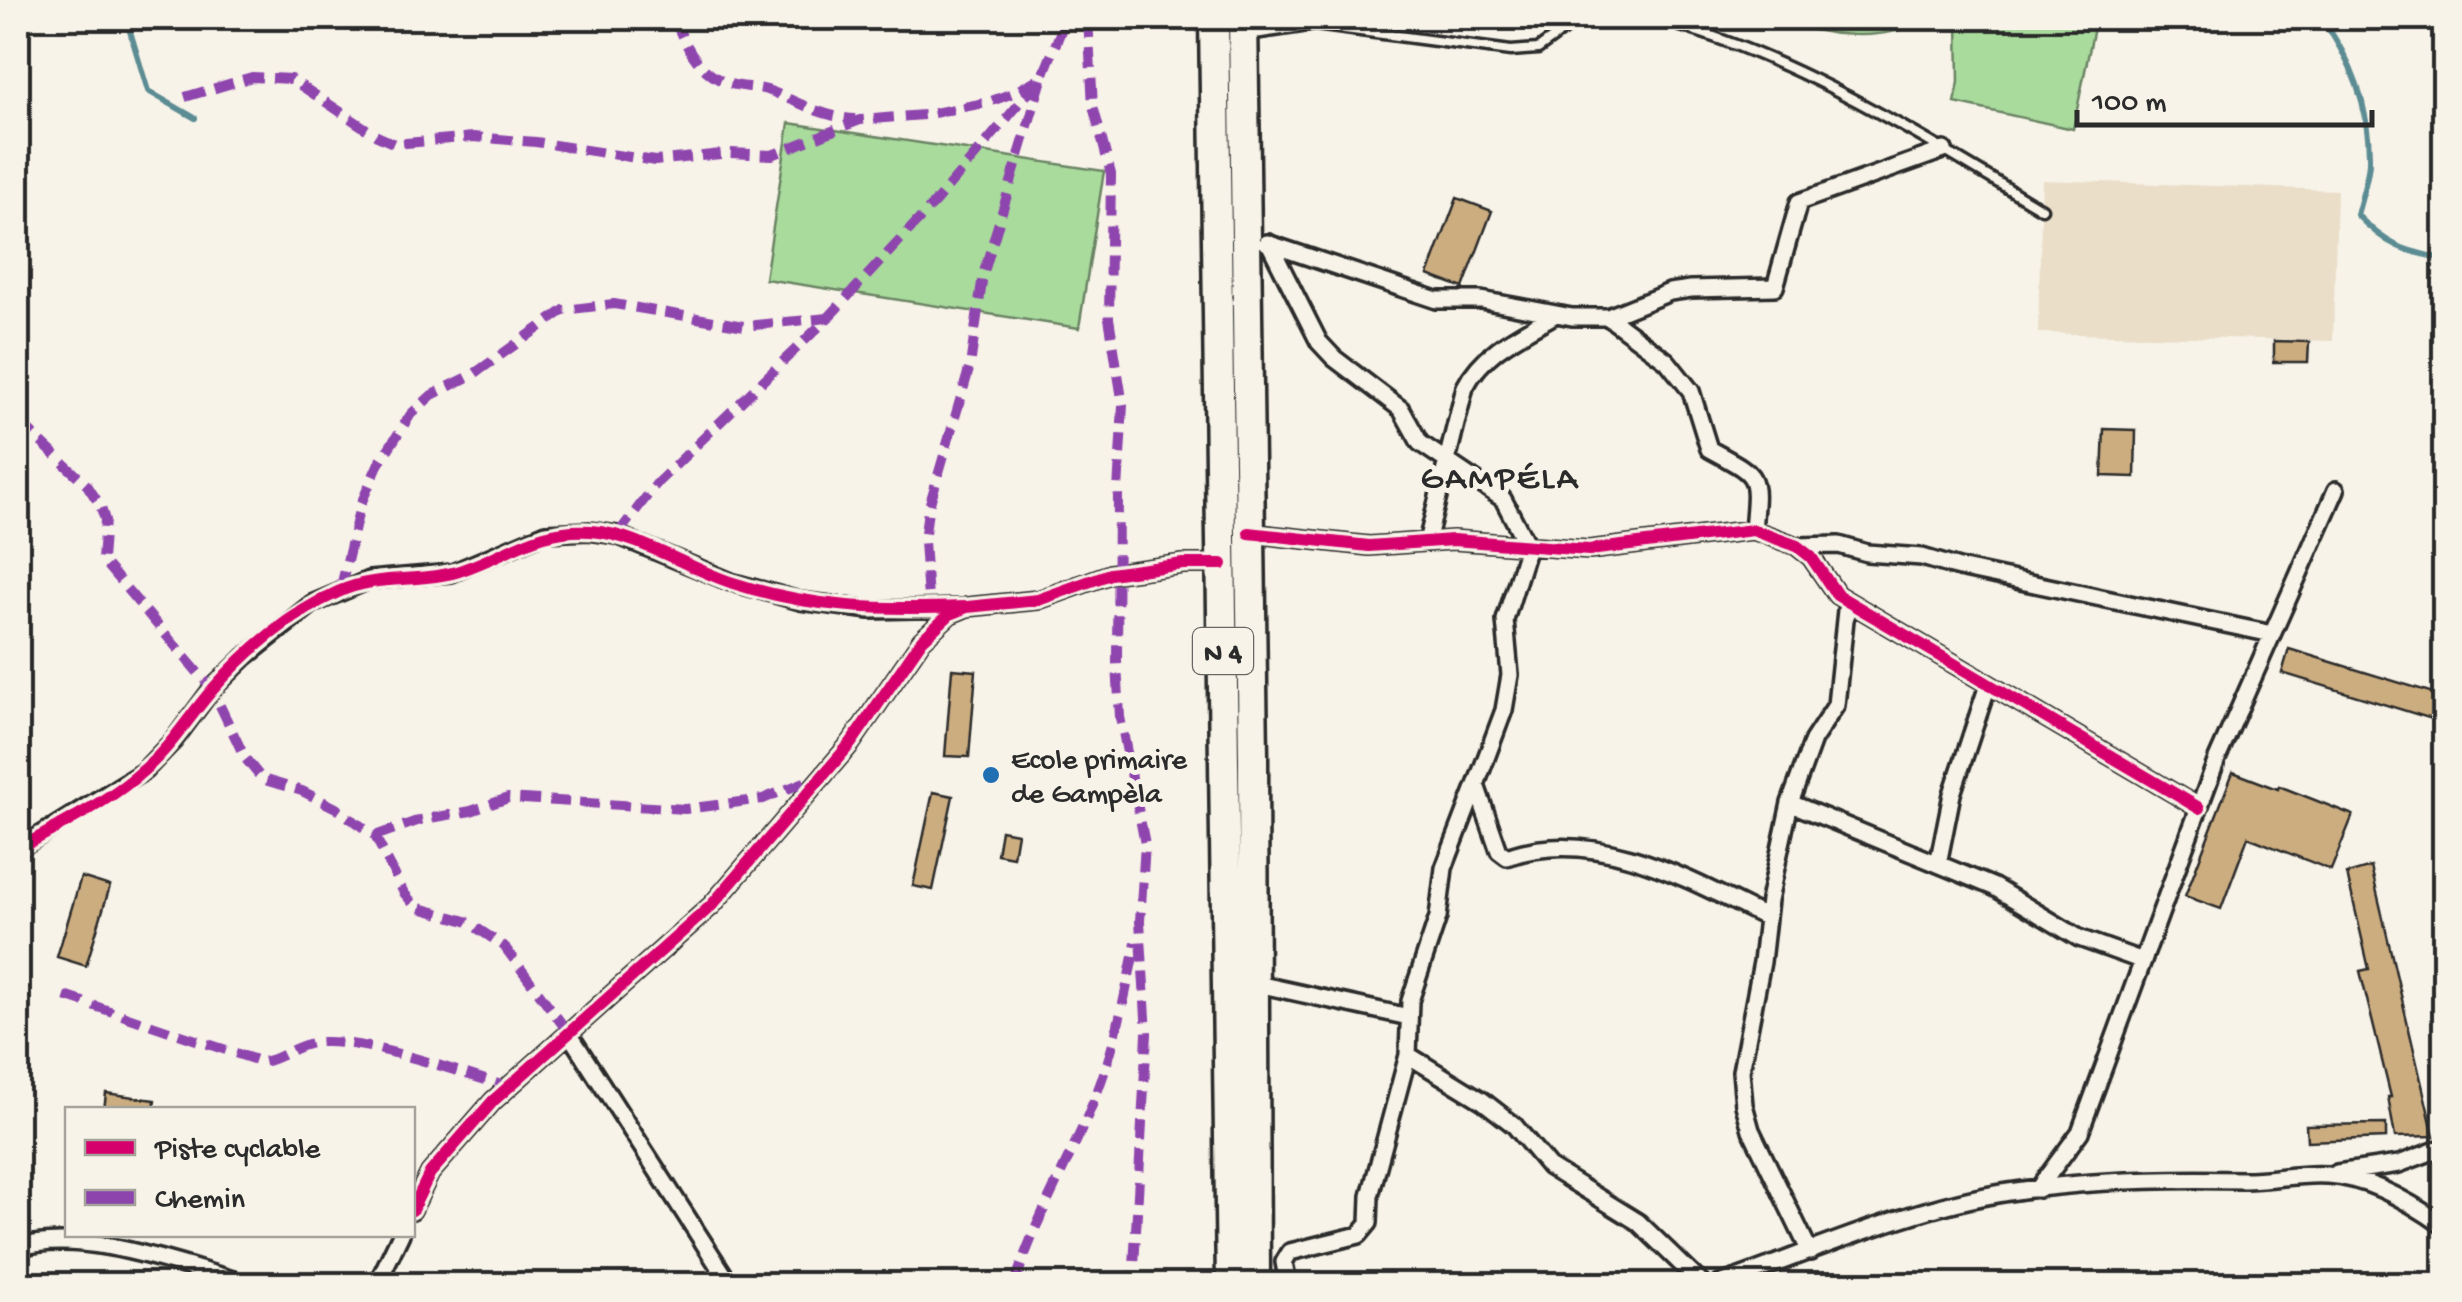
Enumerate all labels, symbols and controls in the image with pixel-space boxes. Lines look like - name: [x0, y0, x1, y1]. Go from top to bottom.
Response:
- scale bar: [2077, 65, 2372, 127]
- text: 100 m: [2091, 87, 2167, 122]
- district label: GAMPÉLA: [1420, 460, 1580, 501]
- road number: N 4: [1193, 628, 1253, 674]
- place label: Ecole primaire de Gampèla: [1011, 745, 1188, 814]
- marker: Ecole primaire de Gampèla: [980, 764, 1002, 786]
- legend: [65, 1107, 415, 1237]
- text: Piste cyclable: [154, 1134, 321, 1169]
- text: Chemin: [155, 1184, 245, 1219]

